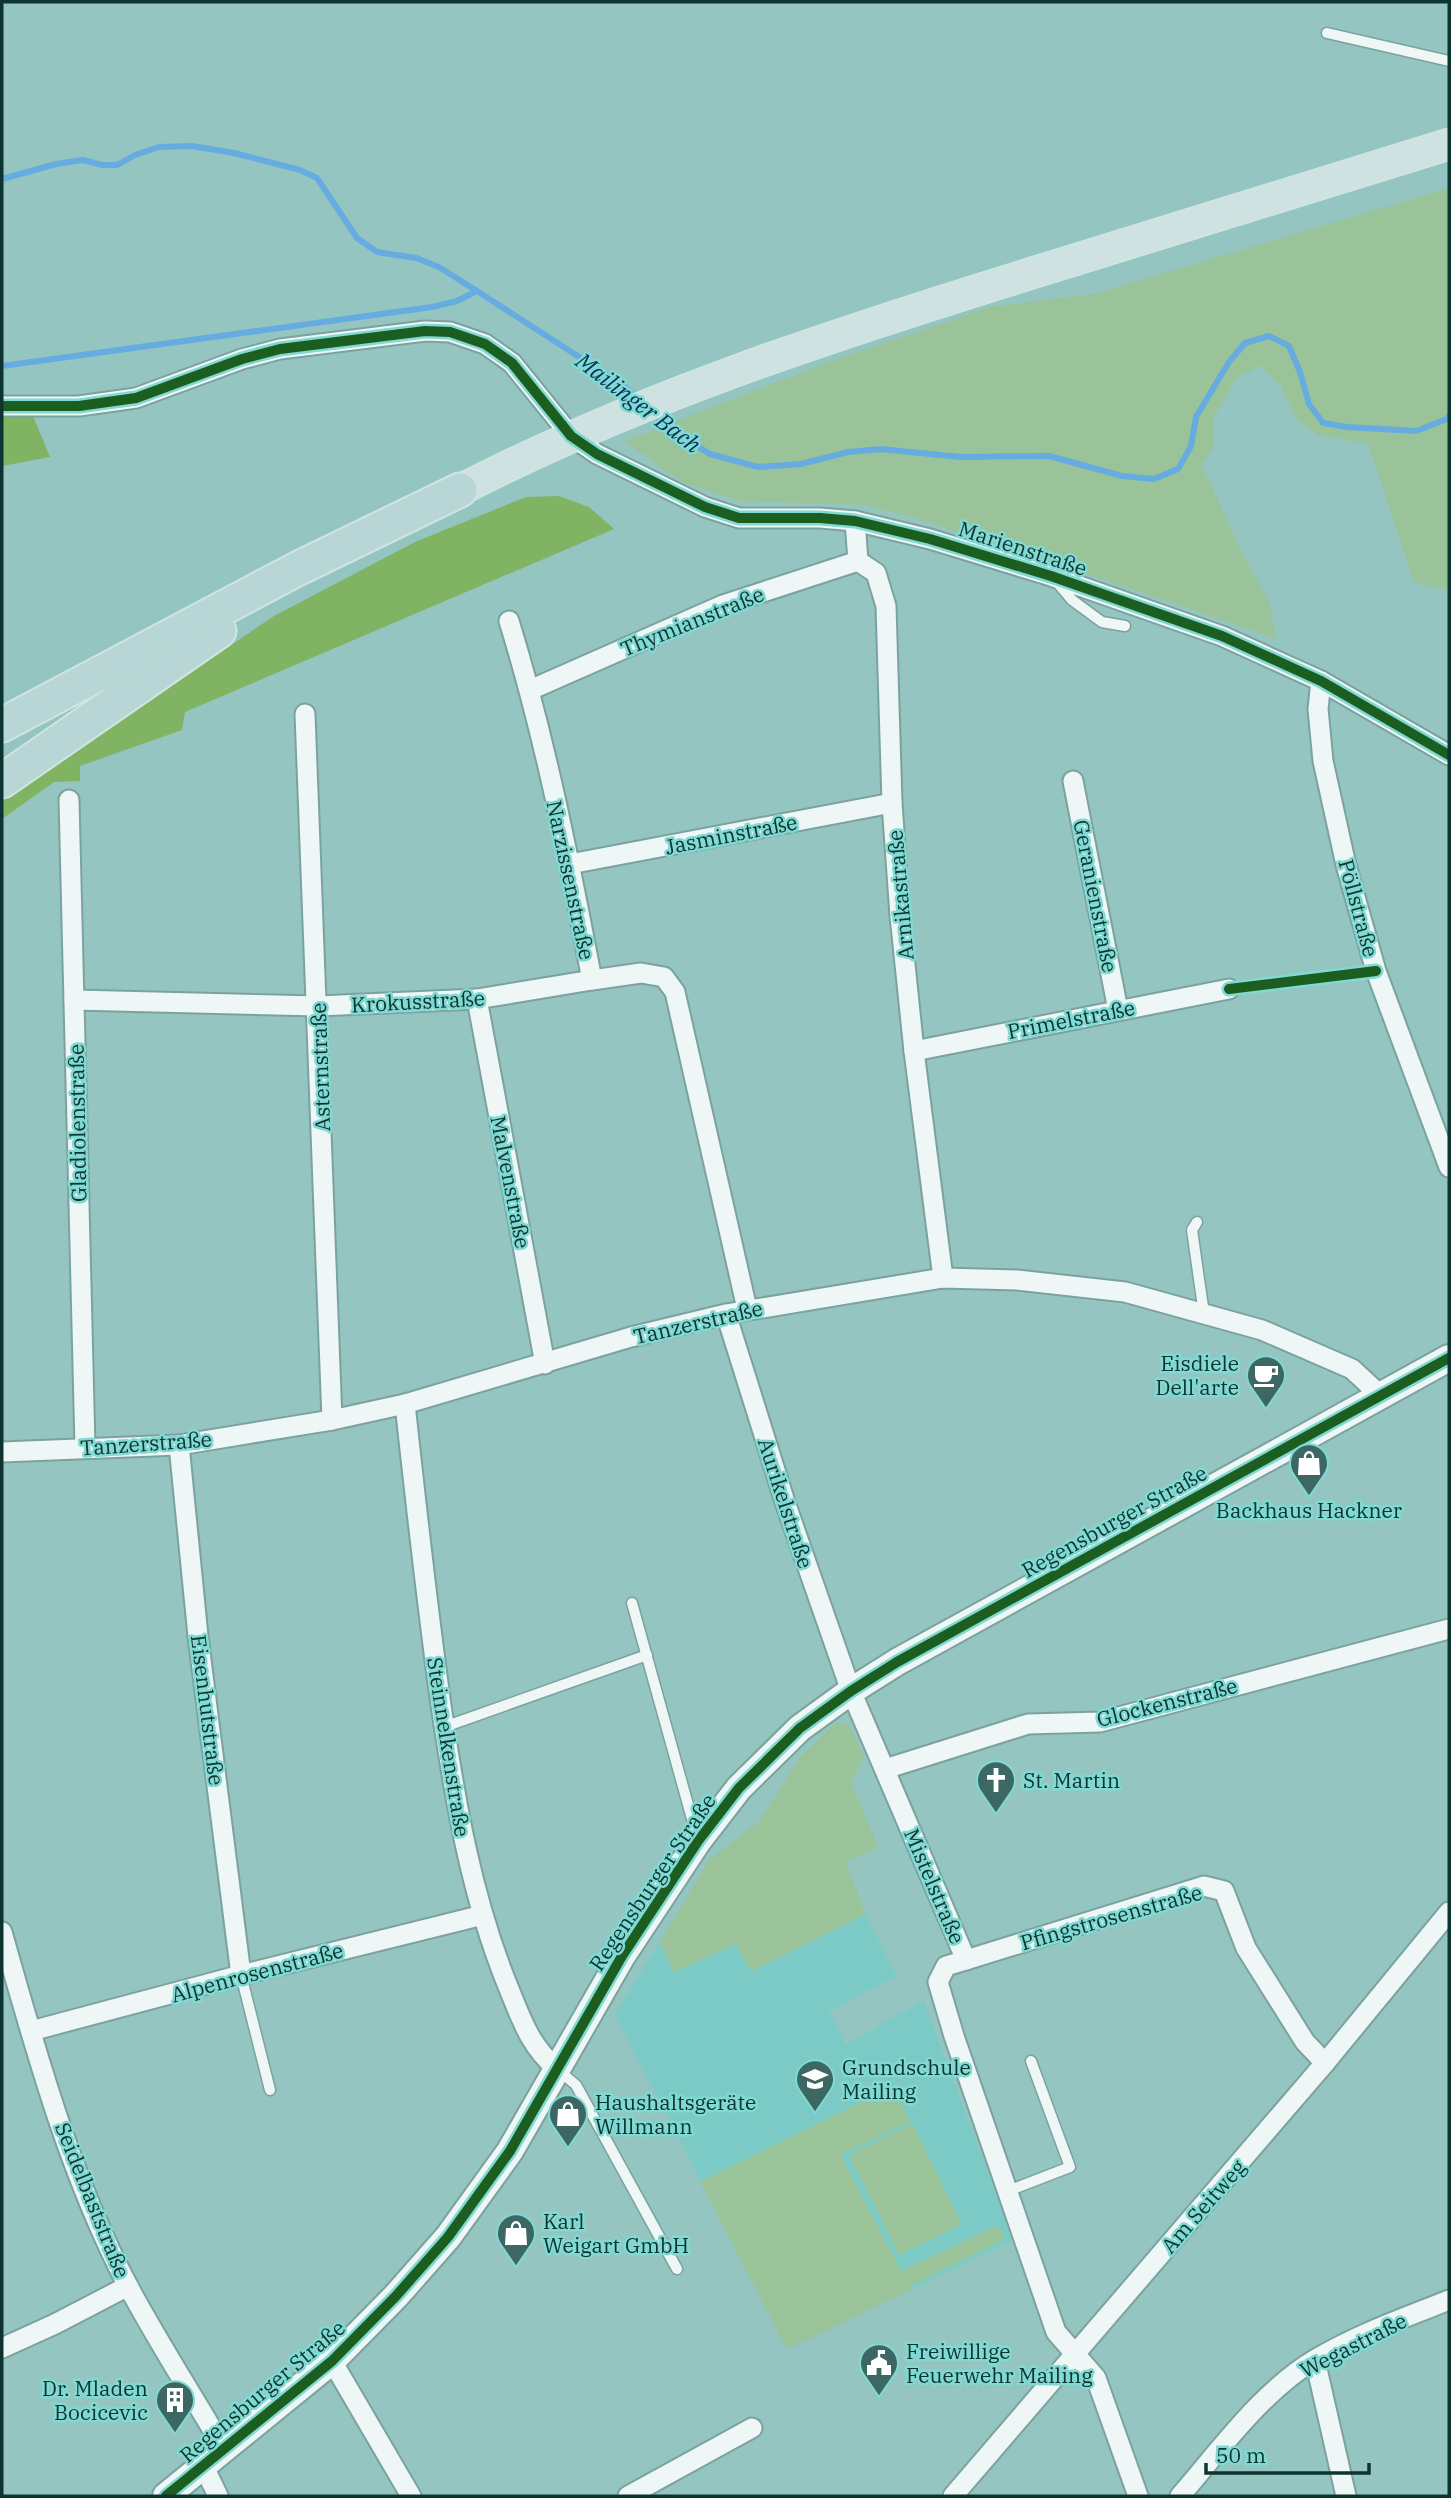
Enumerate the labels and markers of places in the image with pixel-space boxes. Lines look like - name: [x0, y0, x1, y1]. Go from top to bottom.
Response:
- place label: Eisdiele Dell'arte: [1156, 1349, 1239, 1401]
- cafe icon: Eisdiele Dell'arte: [1245, 1354, 1287, 1409]
- shop icon: Backhaus Hackner: [1288, 1442, 1330, 1497]
- place label: Backhaus Hackner: [1216, 1496, 1403, 1524]
- church icon: St. Martin: [975, 1759, 1017, 1814]
- place label: St. Martin: [1023, 1766, 1120, 1794]
- place label: Grundschule Mailing: [842, 2053, 971, 2105]
- school or university icon: Grundschule Mailing: [794, 2058, 836, 2113]
- place label: Haushaltsgeräte Willmann: [595, 2088, 756, 2140]
- shop icon: Haushaltsgeräte Willmann: [547, 2093, 589, 2148]
- place label: Karl Weigart GmbH: [543, 2207, 689, 2259]
- shop icon: Karl Weigart GmbH: [495, 2212, 537, 2267]
- place label: Freiwillige Feuerwehr Mailing: [906, 2337, 1093, 2389]
- public building icon: Freiwillige Feuerwehr Mailing: [858, 2342, 900, 2397]
- place label: Dr. Mladen Bocicevic: [42, 2374, 148, 2426]
- building icon: Dr. Mladen Bocicevic: [154, 2379, 196, 2434]

